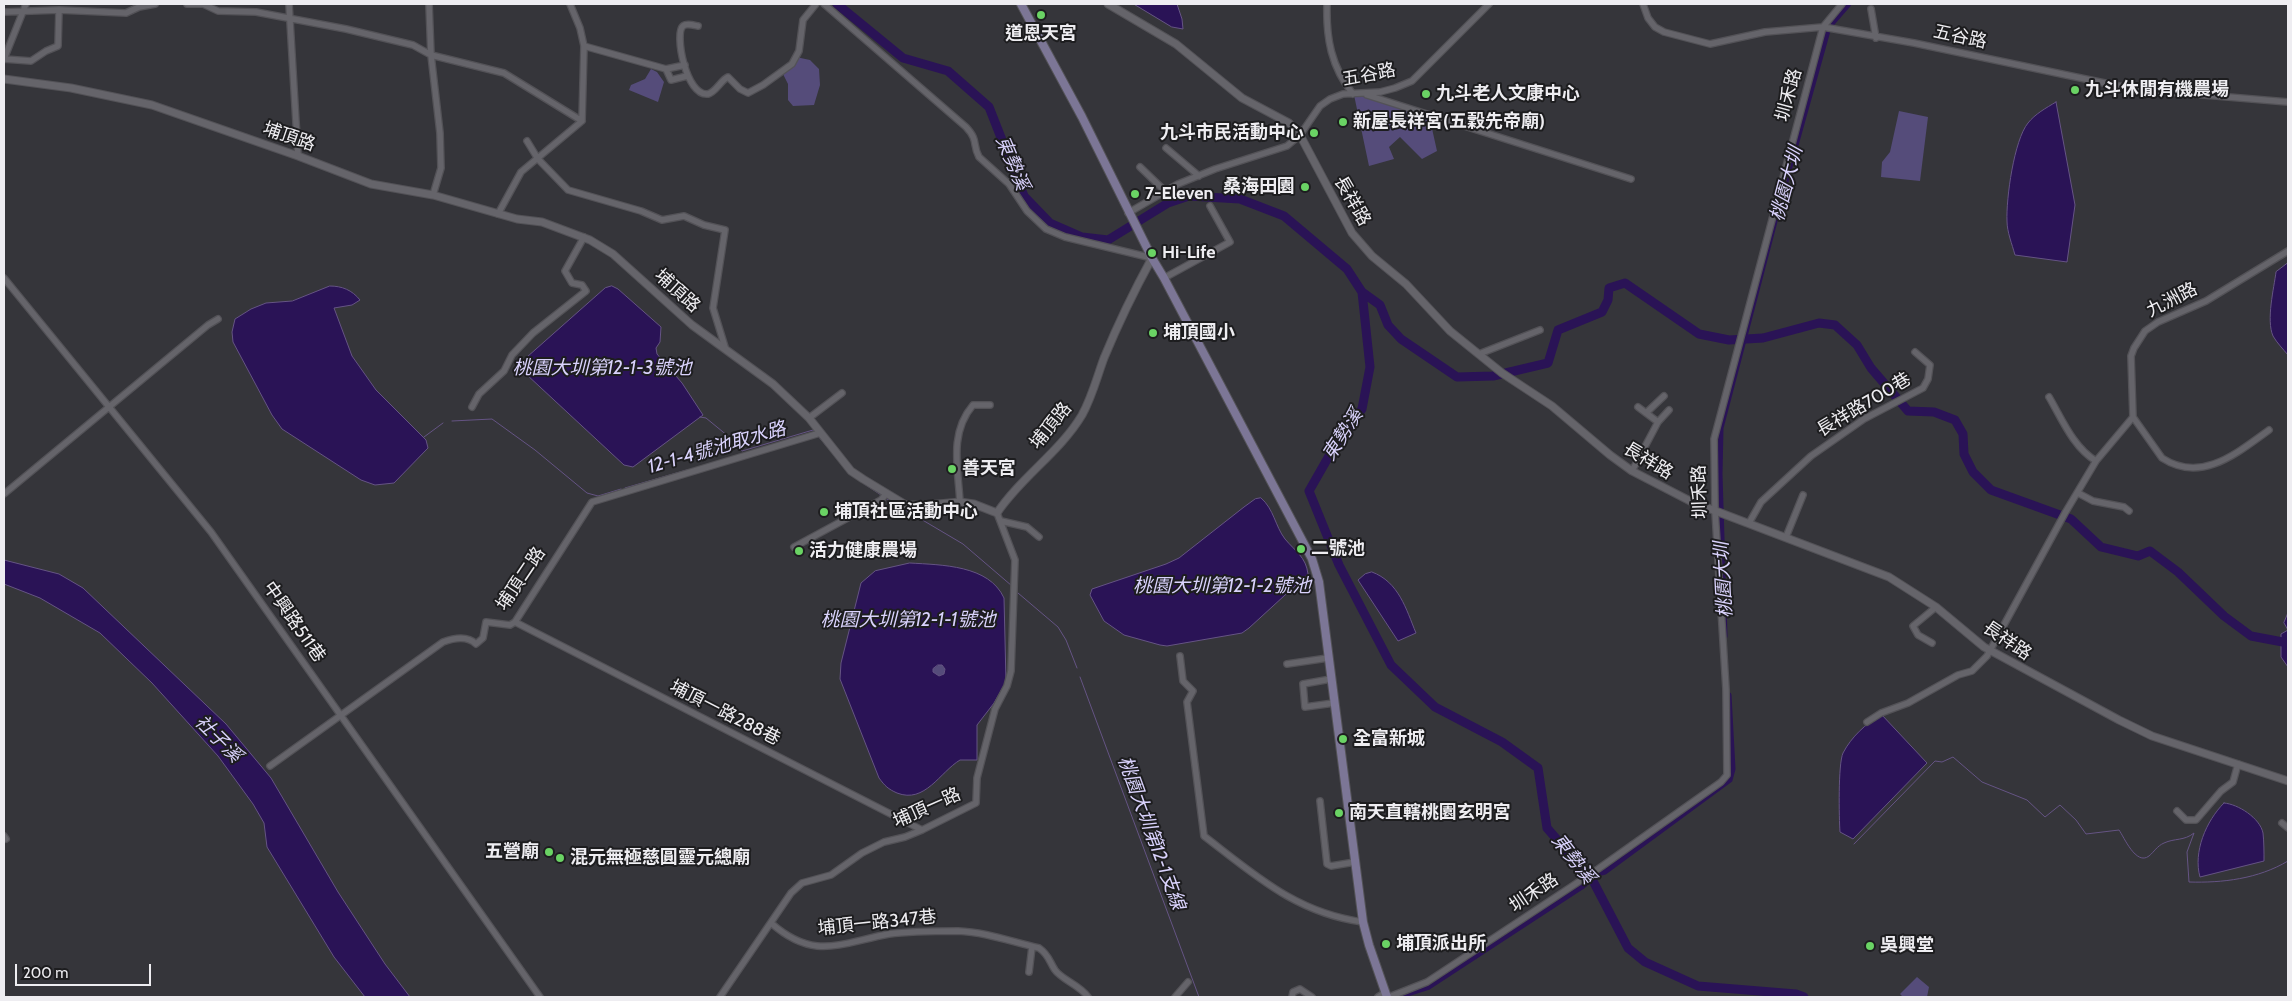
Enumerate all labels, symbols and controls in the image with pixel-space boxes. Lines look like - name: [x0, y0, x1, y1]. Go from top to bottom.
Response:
- marker: 道恩天宮: [1035, 9, 1047, 21]
- street label: 五谷路: [1931, 21, 1989, 53]
- place label: 道恩天宮: [1005, 23, 1077, 45]
- street label: 五谷路: [1340, 59, 1398, 91]
- street label: 圳禾路: [1772, 66, 1806, 124]
- place label: 九斗休閒有機農場: [2085, 79, 2229, 101]
- place label: 九斗老人文康中心: [1436, 83, 1580, 105]
- marker: 九斗休閒有機農場: [2069, 84, 2081, 96]
- marker: 九斗老人文康中心: [1420, 88, 1432, 100]
- place label: 新屋長祥宮(五穀先帝廟): [1353, 111, 1545, 133]
- marker: 新屋長祥宮(五穀先帝廟): [1337, 116, 1349, 128]
- street label: 埔頂路: [260, 118, 318, 156]
- place label: 九斗市民活動中心: [1160, 122, 1304, 144]
- marker: 九斗市民活動中心: [1308, 127, 1320, 139]
- water label: 東勢溪: [990, 132, 1034, 194]
- water label: 桃園大圳: [1766, 144, 1808, 224]
- street label: 長祥路: [1329, 172, 1375, 230]
- place label: 桑海田園: [1223, 176, 1295, 198]
- marker: 桑海田園: [1299, 181, 1311, 193]
- place label: 7-Eleven: [1145, 183, 1213, 205]
- marker: 7-Eleven: [1129, 188, 1141, 200]
- place label: Hi-Life: [1162, 242, 1215, 264]
- marker: Hi-Life: [1146, 247, 1158, 259]
- street label: 埔頂路: [650, 265, 704, 317]
- street label: 九洲路: [2143, 278, 2201, 322]
- place label: 埔頂國小: [1163, 322, 1235, 344]
- marker: 埔頂國小: [1147, 327, 1159, 339]
- water label: 桃園大圳第12-1-3號池: [513, 357, 691, 379]
- street label: 長祥路700巷: [1813, 368, 1915, 442]
- street label: 埔頂路: [1026, 398, 1076, 454]
- water label: 東勢溪: [1318, 405, 1368, 465]
- water label: 12-1-4號池取水路: [646, 417, 788, 479]
- street label: 長祥路: [1619, 438, 1677, 484]
- place label: 善天宮: [962, 458, 1016, 480]
- marker: 善天宮: [946, 463, 958, 475]
- street label: 圳禾路: [1688, 465, 1712, 519]
- place label: 埔頂社區活動中心: [834, 501, 978, 523]
- marker: 埔頂社區活動中心: [818, 506, 830, 518]
- place label: 二號池: [1311, 538, 1365, 560]
- place label: 活力健康農場: [809, 540, 917, 562]
- water label: 桃園大圳: [1711, 541, 1737, 619]
- street label: 埔頂二路: [492, 543, 550, 615]
- marker: 二號池: [1295, 543, 1307, 555]
- marker: 活力健康農場: [793, 545, 805, 557]
- water label: 桃園大圳第12-1-2號池: [1133, 575, 1311, 597]
- street label: 中興路511巷: [258, 578, 330, 666]
- water label: 桃園大圳第12-1-1號池: [821, 609, 995, 631]
- street label: 長祥路: [1979, 617, 2035, 665]
- street label: 埔頂一路288巷: [666, 676, 784, 750]
- water label: 社子溪: [190, 711, 246, 767]
- place label: 全富新城: [1353, 728, 1425, 750]
- marker: 全富新城: [1337, 733, 1349, 745]
- water label: 桃園大圳第12-1支線: [1113, 753, 1189, 913]
- street label: 埔頂一路: [890, 783, 964, 833]
- place label: 南天直轄桃園玄明宮: [1349, 802, 1511, 824]
- marker: 南天直轄桃園玄明宮: [1333, 807, 1345, 819]
- water label: 東勢溪: [1546, 830, 1600, 888]
- place label: 五營廟: [485, 841, 539, 863]
- marker: 五營廟: [543, 846, 555, 858]
- place label: 混元無極慈圓靈元總廟: [570, 847, 750, 869]
- marker: 混元無極慈圓靈元總廟: [554, 852, 566, 864]
- street label: 圳禾路: [1506, 869, 1562, 917]
- street label: 埔頂一路347巷: [817, 906, 937, 940]
- place label: 埔頂派出所: [1396, 933, 1486, 955]
- place label: 吳興堂: [1880, 935, 1934, 957]
- marker: 埔頂派出所: [1380, 938, 1392, 950]
- marker: 吳興堂: [1864, 940, 1876, 952]
- scale bar: [18, 954, 154, 986]
- text: 200 m: [23, 964, 68, 982]

